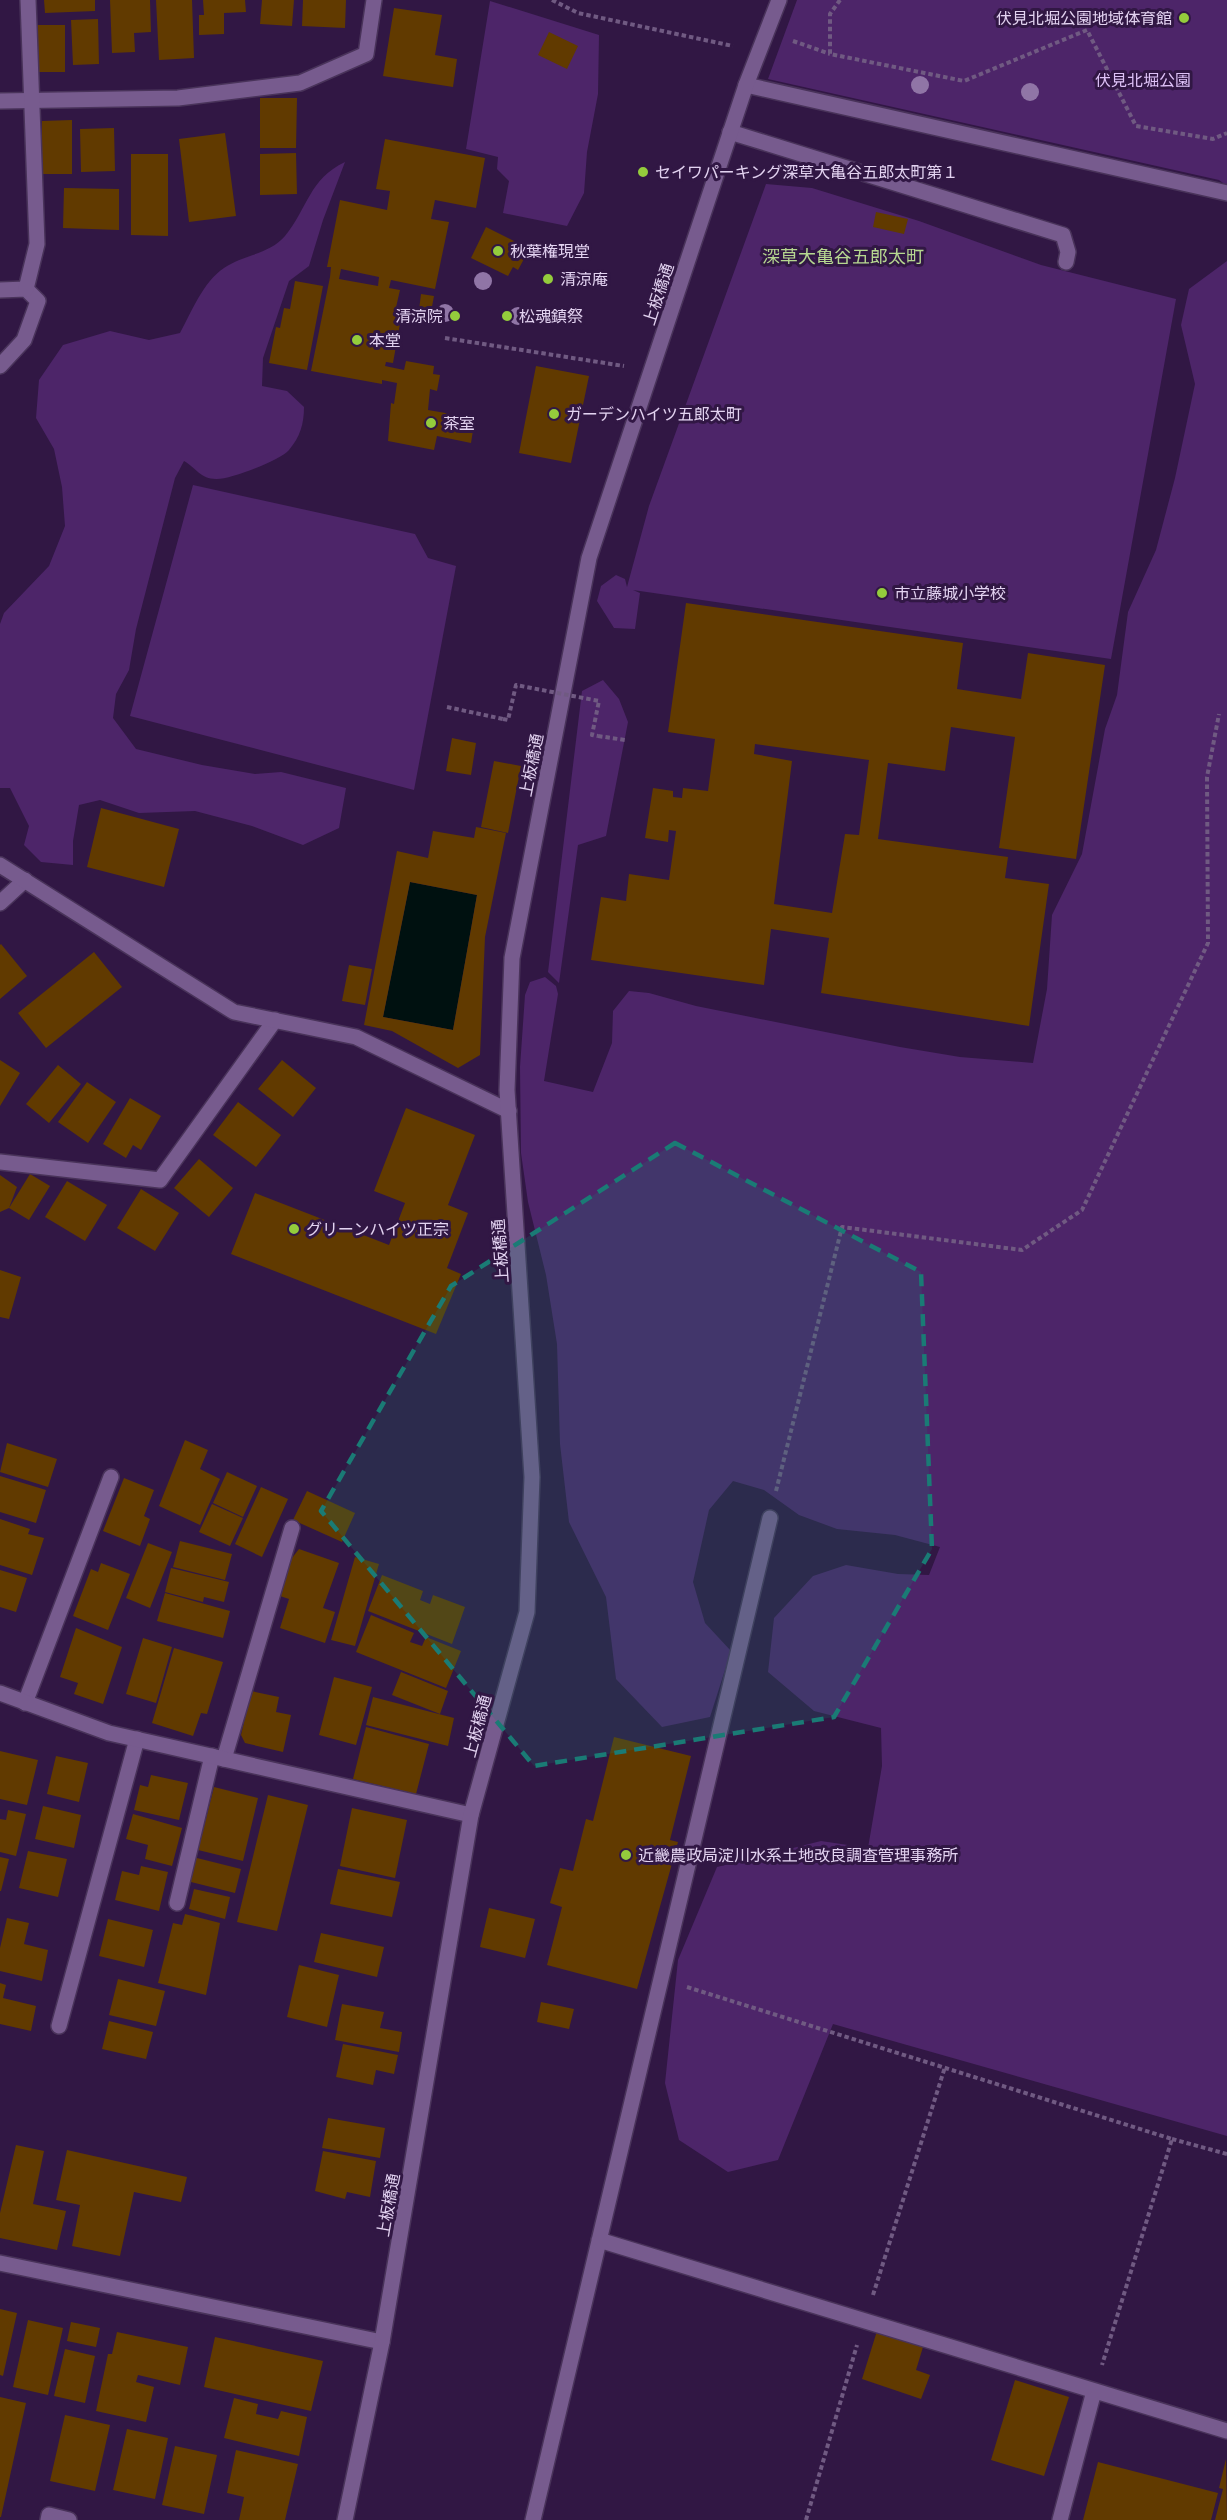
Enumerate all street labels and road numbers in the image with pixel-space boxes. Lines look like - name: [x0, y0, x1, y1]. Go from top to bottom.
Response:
- street label: 上板橋通: [641, 261, 679, 328]
- street label: 上板橋通: [517, 732, 549, 799]
- street label: 上板橋通: [490, 1218, 514, 1283]
- street label: 上板橋通: [461, 1693, 497, 1760]
- street label: 上板橋通: [375, 2172, 405, 2239]

